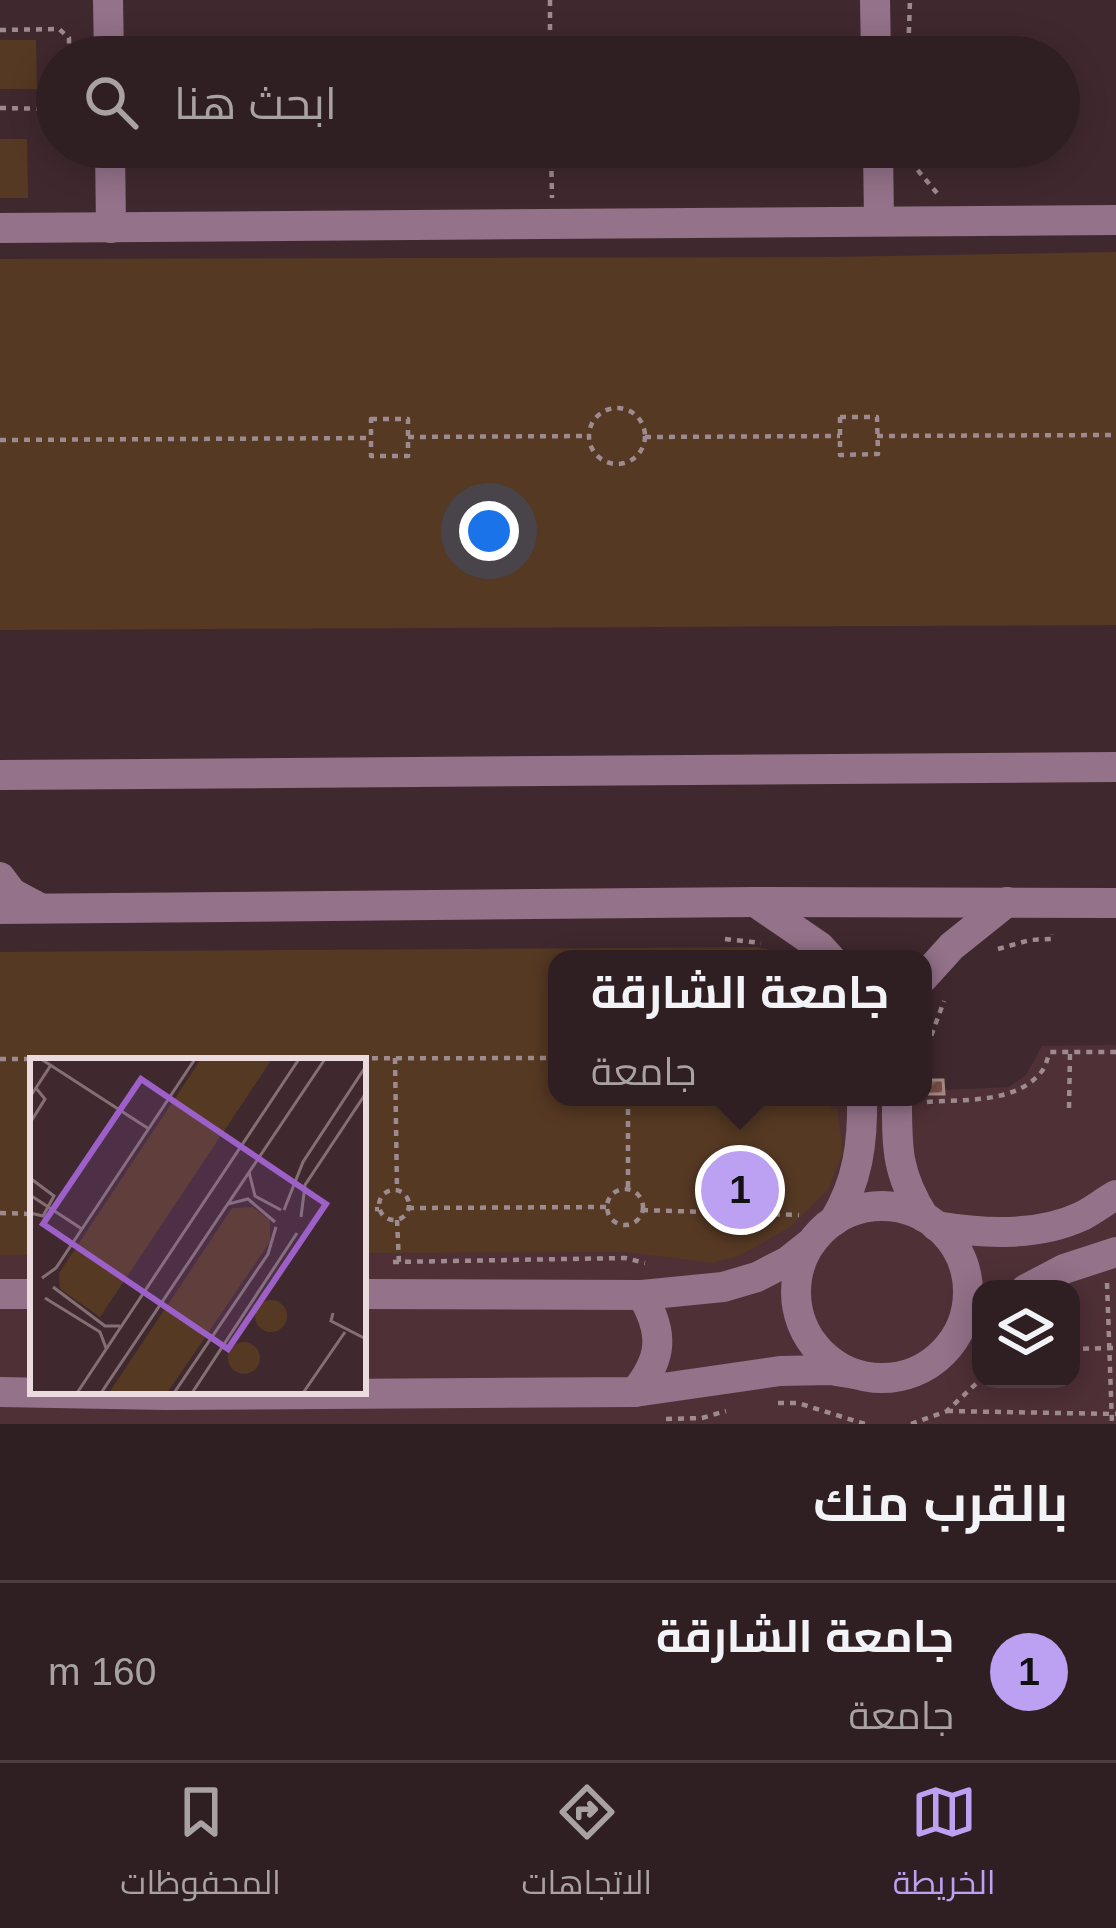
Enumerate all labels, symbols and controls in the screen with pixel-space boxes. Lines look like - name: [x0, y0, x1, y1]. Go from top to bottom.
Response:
- search box: [36, 36, 1080, 168]
- icon: search: [78, 69, 144, 135]
- text: ابحث هنا: [174, 78, 337, 129]
- your location: [459, 501, 519, 561]
- popup: [548, 950, 932, 1106]
- text: جامعة الشارقة: [591, 967, 889, 1018]
- text: جامعة: [591, 1050, 696, 1093]
- inset map: [30, 1058, 366, 1394]
- pin: 1: [701, 1145, 779, 1235]
- map controls: [972, 1280, 1080, 1388]
- button: layers: [972, 1280, 1080, 1388]
- text: بالقرب منك: [813, 1475, 1068, 1532]
- text: جامعة الشارقة: [656, 1611, 954, 1662]
- text: 160 m: [48, 1650, 156, 1693]
- text: 1: [1018, 1650, 1040, 1693]
- text: جامعة: [848, 1694, 954, 1737]
- tab: المحفوظات: [120, 1779, 281, 1913]
- tab: الاتجاهات: [522, 1779, 652, 1913]
- tab: الخريطة: [893, 1779, 996, 1913]

